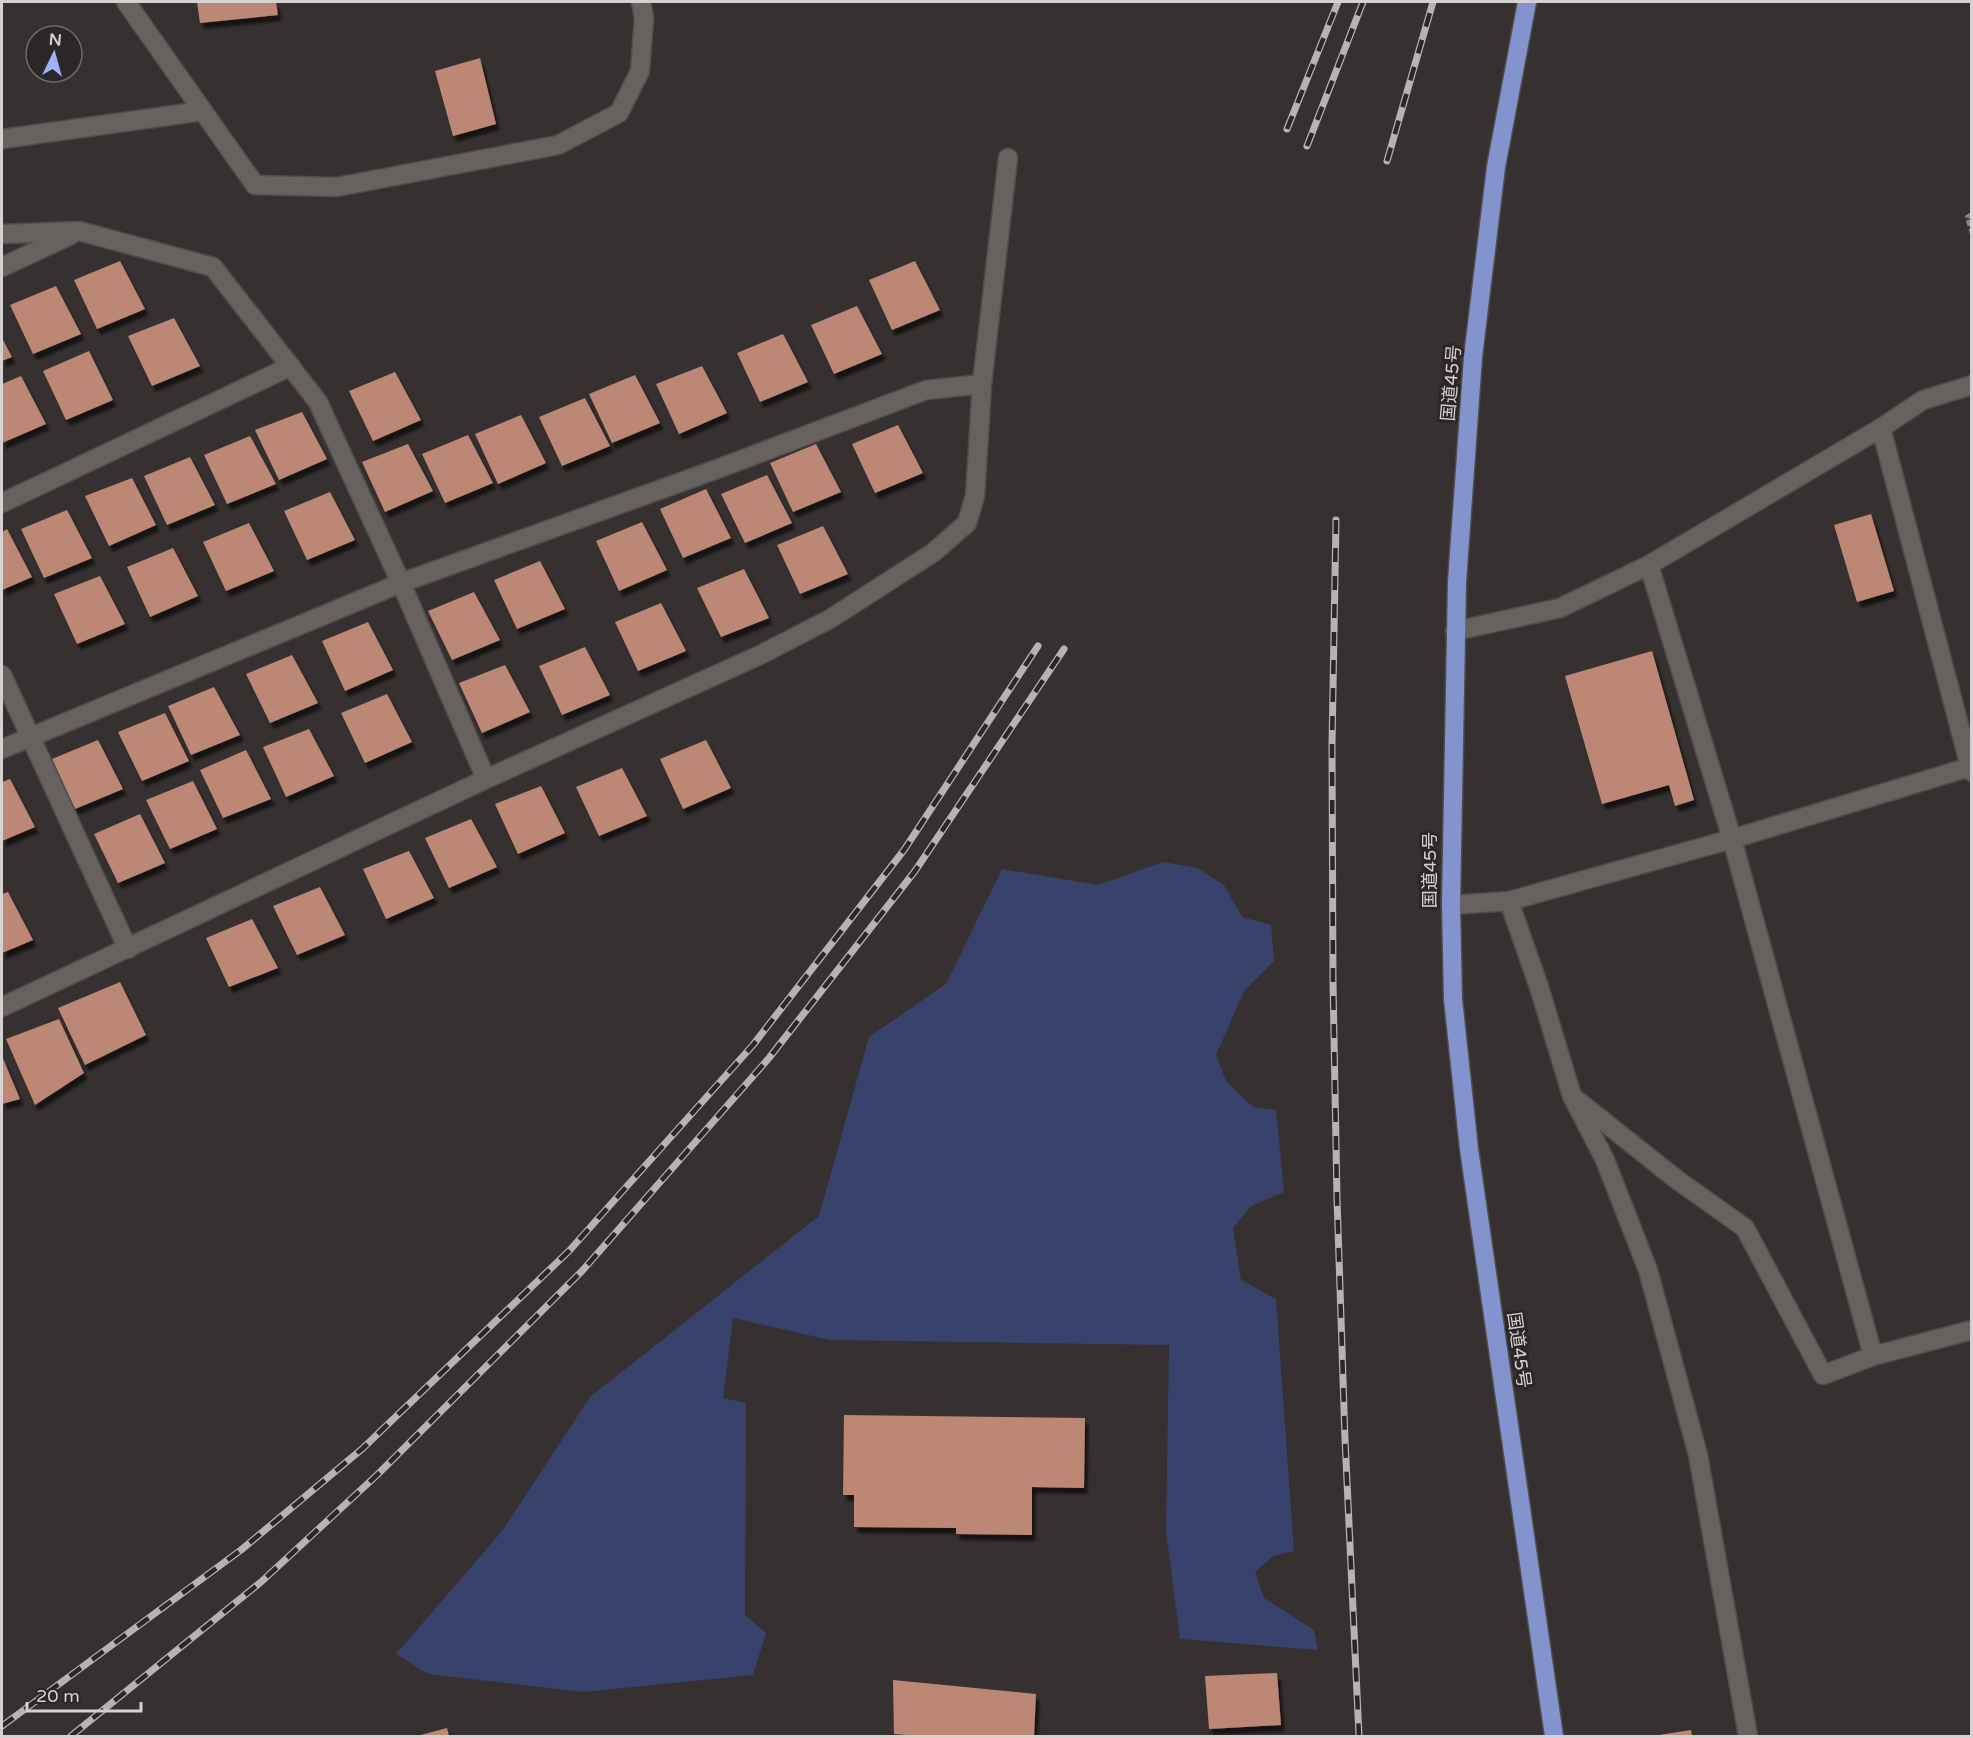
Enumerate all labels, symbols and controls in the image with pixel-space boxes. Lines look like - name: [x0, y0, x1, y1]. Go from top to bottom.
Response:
- north arrow: [24, 24, 84, 84]
- text: N: [48, 30, 62, 51]
- street label: 国道45号: [1437, 344, 1465, 422]
- street label: 国道45号: [1419, 832, 1441, 908]
- street label: 国道45号: [1503, 1311, 1535, 1389]
- scale bar: [27, 1675, 141, 1713]
- text: 20 m: [36, 1685, 80, 1707]

